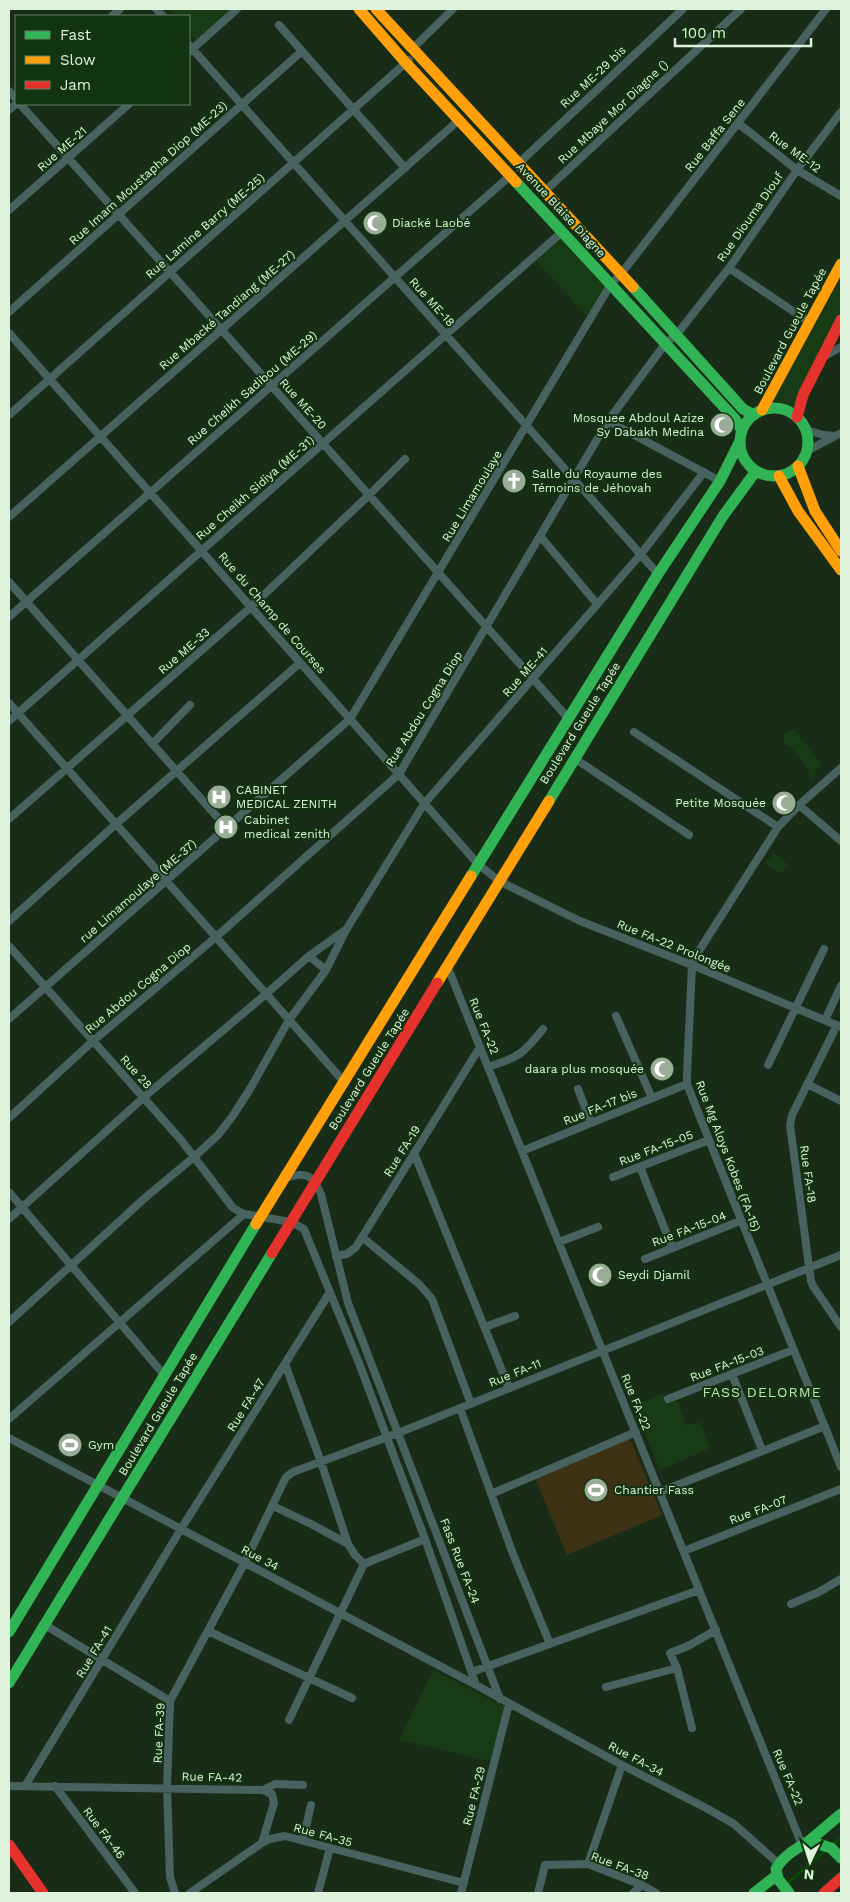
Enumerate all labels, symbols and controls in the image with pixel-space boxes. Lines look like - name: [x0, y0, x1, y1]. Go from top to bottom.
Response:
- legend: [15, 15, 190, 105]
- scale bar: [675, 15, 811, 47]
- text: 100 m: [682, 24, 726, 42]
- text: Fast: [60, 26, 92, 44]
- street label: Rue ME-29 bis: [557, 43, 629, 111]
- text: Slow: [60, 51, 96, 69]
- street label: Rue Mbaye Mor Diagne (): [555, 57, 671, 167]
- text: Jam: [60, 76, 91, 94]
- street label: Rue Baffa Sene: [682, 95, 748, 175]
- street label: Rue Imam Moustapha Diop (ME-23): [66, 98, 230, 248]
- street label: Rue ME-21: [34, 124, 90, 174]
- street label: Rue ME-12: [766, 128, 824, 176]
- street label: Avenue Blaise Diagne: [513, 160, 609, 260]
- street label: Rue Diouma Diouf: [714, 169, 786, 264]
- street label: Rue Lamine Barry (ME-25): [143, 171, 267, 281]
- mosque icon: Diacké Laobé: [362, 210, 388, 236]
- place label: Diacké Laobé: [392, 216, 471, 230]
- street label: Rue Mbacké Tandiang (ME-27): [156, 247, 298, 373]
- street label: Boulevard Gueule Tapée: [751, 265, 829, 397]
- street label: Rue ME-18: [406, 275, 458, 329]
- street label: Rue Cheikh Sadibou (ME-29): [184, 328, 320, 448]
- street label: Rue ME-20: [276, 376, 330, 432]
- place label: Mosquee Abdoul Azize Sy Dabakh Medina: [573, 411, 704, 439]
- mosque icon: Mosquee Abdoul Azize Sy Dabakh Medina: [709, 412, 735, 438]
- street label: Rue Cheikh Sidiya (ME-31): [193, 433, 317, 543]
- street label: Rue Limamoulaye: [439, 448, 505, 544]
- place label: Salle du Royaume des Témoins de Jéhovah: [532, 467, 662, 495]
- church icon: Salle du Royaume des Témoins de Jéhovah: [501, 468, 527, 494]
- street label: Rue du Champ de Courses: [215, 549, 329, 677]
- street label: Rue ME-33: [155, 625, 213, 677]
- street label: Rue ME-41: [500, 644, 550, 700]
- street label: Rue Abdou Cogna Diop: [383, 649, 465, 769]
- street label: Boulevard Gueule Tapée: [537, 659, 623, 787]
- place label: CABINET MEDICAL ZENITH: [236, 783, 337, 811]
- hospital icon: CABINET MEDICAL ZENITH: [206, 784, 232, 810]
- mosque icon: Petite Mosquée: [771, 790, 797, 816]
- place label: Petite Mosquée: [675, 796, 766, 810]
- place label: Cabinet medical zenith: [244, 813, 330, 841]
- hospital icon: Cabinet medical zenith: [213, 814, 239, 840]
- street label: rue Limamoulaye (ME-37): [77, 836, 199, 946]
- street label: Rue FA-22 Prolongée: [615, 917, 733, 975]
- street label: Rue Abdou Cogna Diop: [82, 940, 194, 1036]
- street label: Rue FA-22: [466, 996, 502, 1056]
- street label: Boulevard Gueule Tapée: [326, 1005, 412, 1133]
- street label: Rue 28: [117, 1052, 155, 1092]
- mosque icon: daara plus mosquée: [649, 1056, 675, 1082]
- place label: daara plus mosquée: [525, 1062, 644, 1076]
- street label: Rue Mg Aloys Kobes (FA-15): [693, 1079, 763, 1233]
- street label: Rue FA-17 bis: [561, 1086, 639, 1128]
- street label: Rue FA-19: [381, 1123, 423, 1179]
- street label: Rue FA-15-05: [617, 1127, 695, 1169]
- street label: Rue FA-18: [797, 1144, 819, 1204]
- street label: Rue FA-15-04: [650, 1208, 728, 1250]
- mosque icon: Seydi Djamil: [587, 1262, 613, 1288]
- place label: Seydi Djamil: [618, 1268, 691, 1282]
- street label: Rue FA-15-03: [688, 1343, 766, 1385]
- street label: Boulevard Gueule Tapée: [116, 1350, 200, 1478]
- street label: Rue FA-11: [487, 1356, 543, 1390]
- street label: Rue FA-22: [618, 1372, 654, 1432]
- street label: Rue FA-47: [224, 1376, 268, 1434]
- district label: FASS DELORME: [702, 1384, 822, 1400]
- sports icon: Gym: [57, 1432, 83, 1458]
- place label: Gym: [88, 1438, 114, 1452]
- sports icon: Chantier Fass: [583, 1477, 609, 1503]
- place label: Chantier Fass: [614, 1483, 694, 1497]
- street label: Rue FA-07: [727, 1493, 789, 1527]
- street label: Fass Rue FA-24: [437, 1516, 483, 1606]
- street label: Rue 34: [239, 1542, 281, 1574]
- street label: Rue FA-41: [73, 1623, 115, 1681]
- street label: Rue FA-39: [150, 1702, 168, 1764]
- street label: Rue FA-34: [606, 1739, 666, 1779]
- street label: Rue FA-22: [770, 1747, 806, 1807]
- street label: Rue FA-29: [460, 1765, 488, 1827]
- street label: Rue FA-42: [181, 1769, 243, 1785]
- street label: Rue FA-46: [80, 1804, 128, 1862]
- street label: Rue FA-35: [292, 1820, 354, 1850]
- north arrow: [785, 1837, 835, 1887]
- street label: Rue FA-38: [589, 1849, 651, 1883]
- text: N: [803, 1867, 815, 1883]

